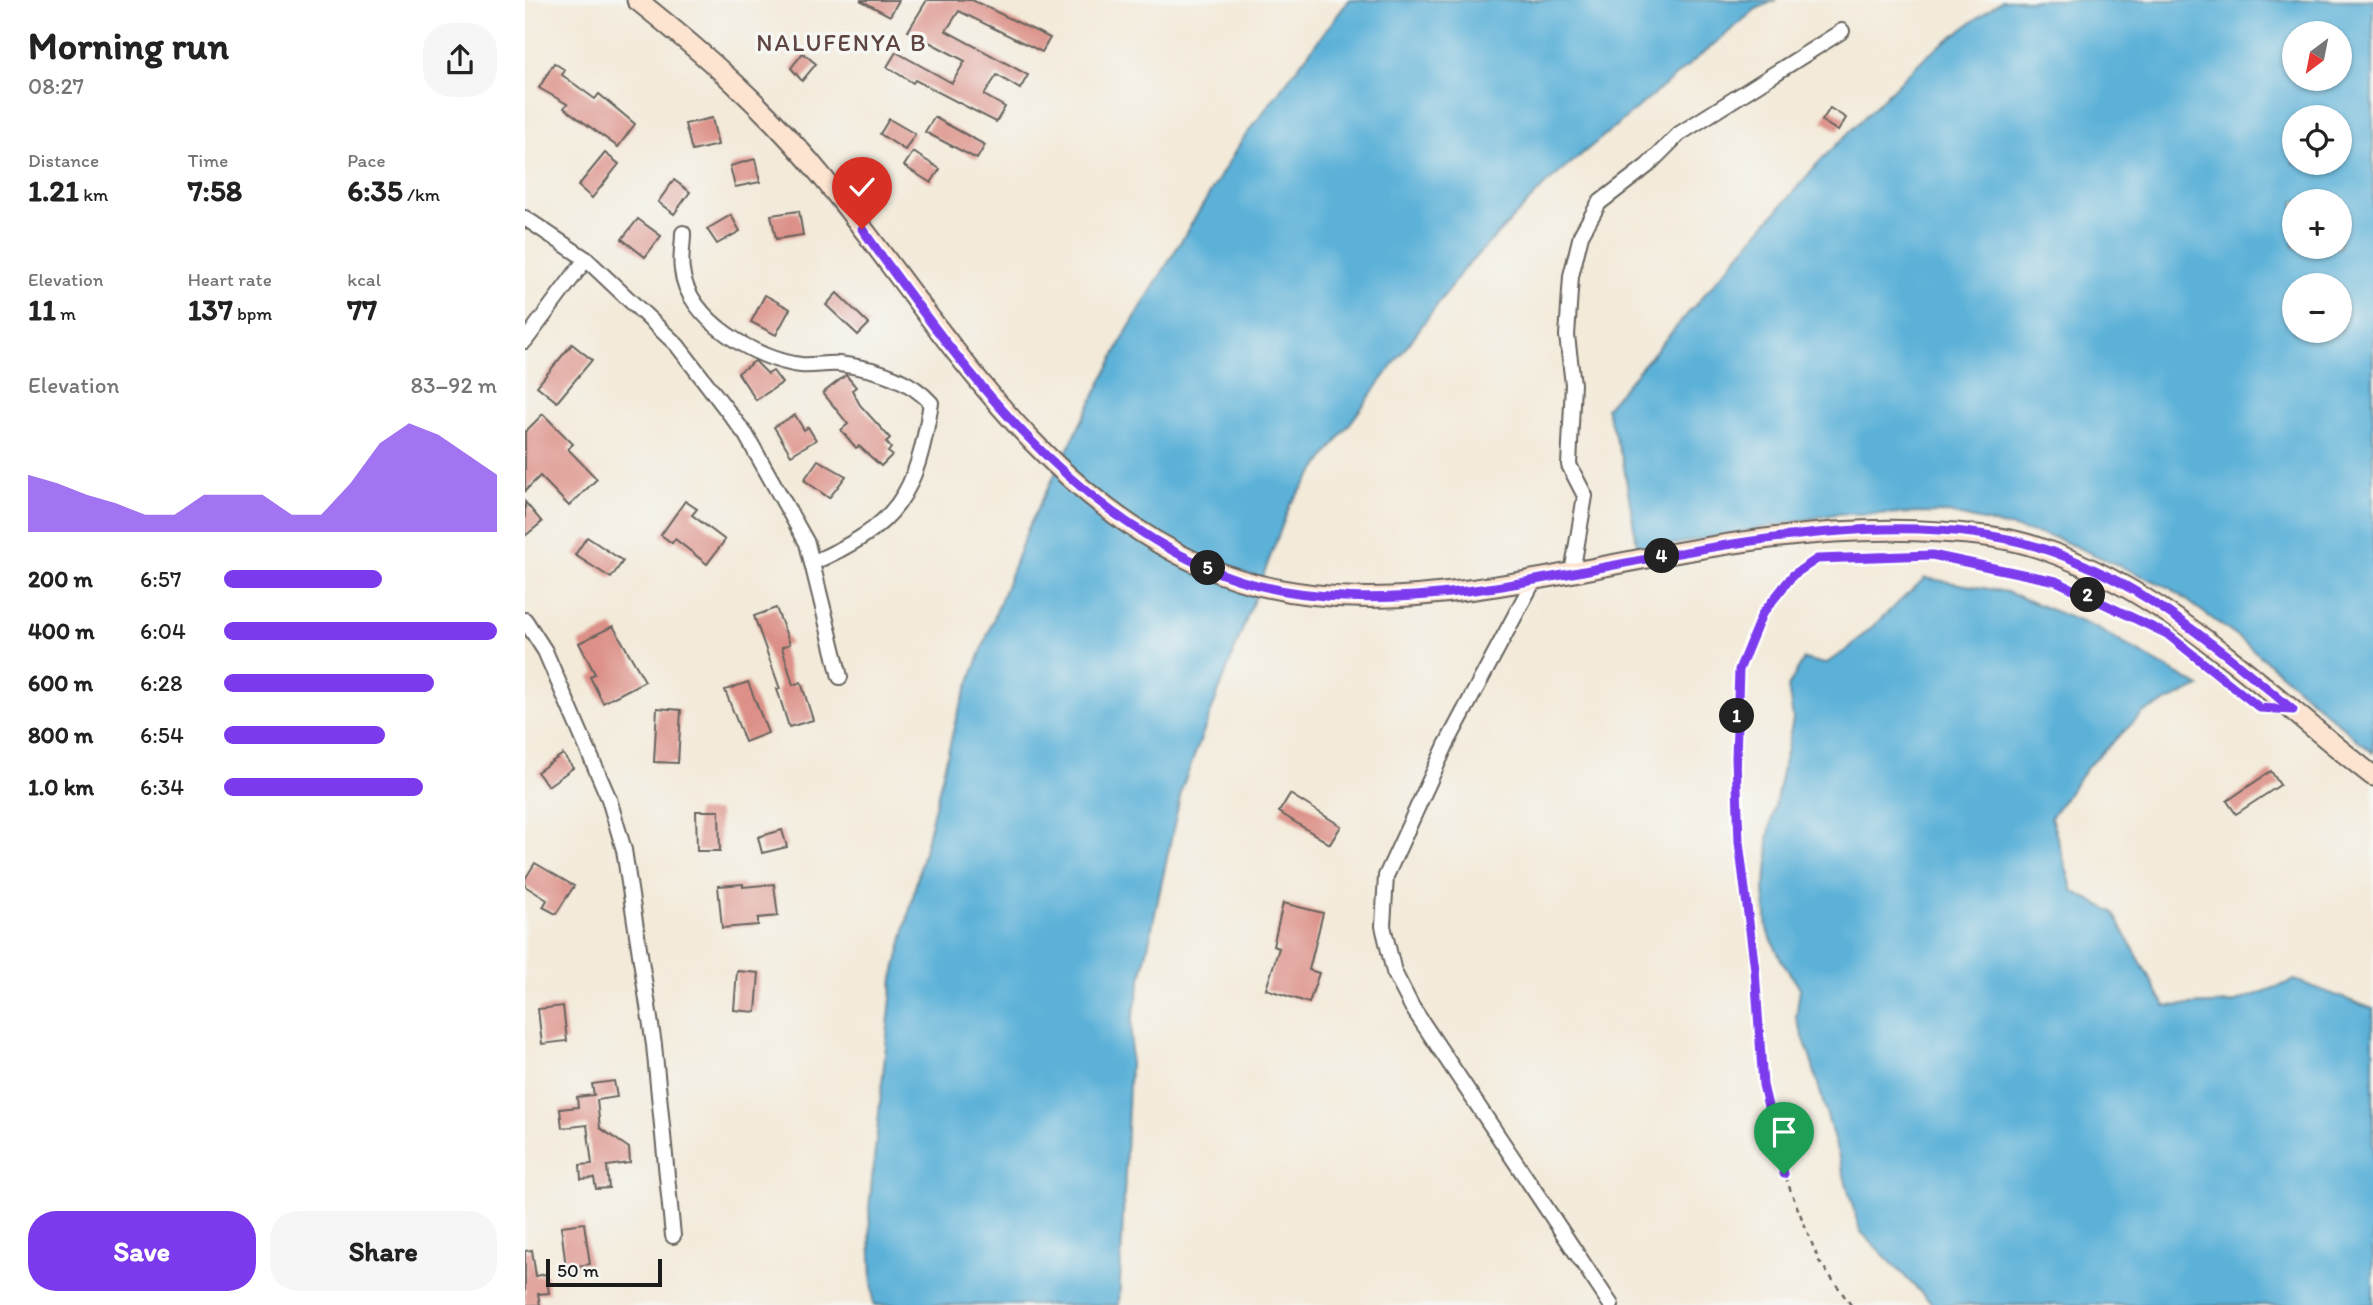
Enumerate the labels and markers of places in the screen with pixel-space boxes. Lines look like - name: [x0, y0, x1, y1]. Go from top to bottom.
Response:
- pin: [832, 157, 892, 229]
- pin: 4: [1645, 538, 1679, 574]
- pin: 5: [1191, 550, 1225, 586]
- pin: 2: [2071, 578, 2105, 612]
- pin: 1: [1719, 698, 1755, 734]
- pin: [1754, 1102, 1814, 1174]

